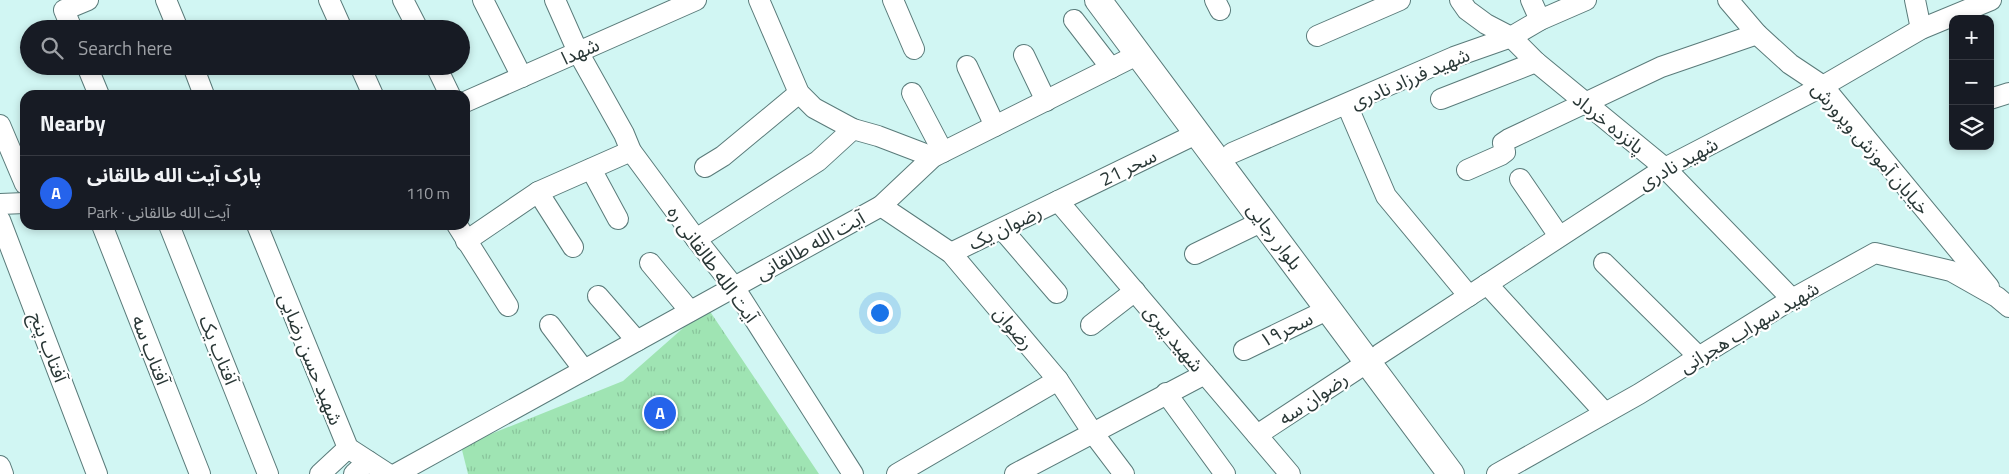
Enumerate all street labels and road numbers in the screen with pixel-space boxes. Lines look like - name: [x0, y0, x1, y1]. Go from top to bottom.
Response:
- street label: شهدا: [556, 29, 604, 72]
- street label: شهید فرزاد نادری: [1346, 39, 1474, 116]
- street label: خیابان آموزش وپرورش: [1805, 75, 1937, 221]
- street label: پانزده خرداد: [1567, 85, 1651, 161]
- street label: شهید نادری: [1633, 129, 1723, 196]
- street label: سحر 21: [1094, 140, 1161, 193]
- street label: رضوان یک: [963, 196, 1046, 257]
- street label: بلوار رجایی: [1240, 196, 1310, 276]
- street label: آیت الله طالقانی ره: [661, 199, 767, 330]
- street label: آیت الله طالقانی: [750, 202, 871, 287]
- street label: شهید سهراب هجرانی: [1673, 273, 1824, 380]
- street label: شهید حسن رضایی: [272, 288, 351, 429]
- street label: شهید پیری: [1137, 297, 1211, 378]
- street label: رضوان: [987, 299, 1042, 356]
- street label: سحر۱۹: [1254, 303, 1317, 354]
- street label: آفتاب پنج: [22, 307, 77, 388]
- street label: آفتاب سه: [125, 311, 179, 390]
- street label: آفتاب یک: [192, 311, 247, 390]
- street label: رضوان سه: [1272, 364, 1353, 432]

